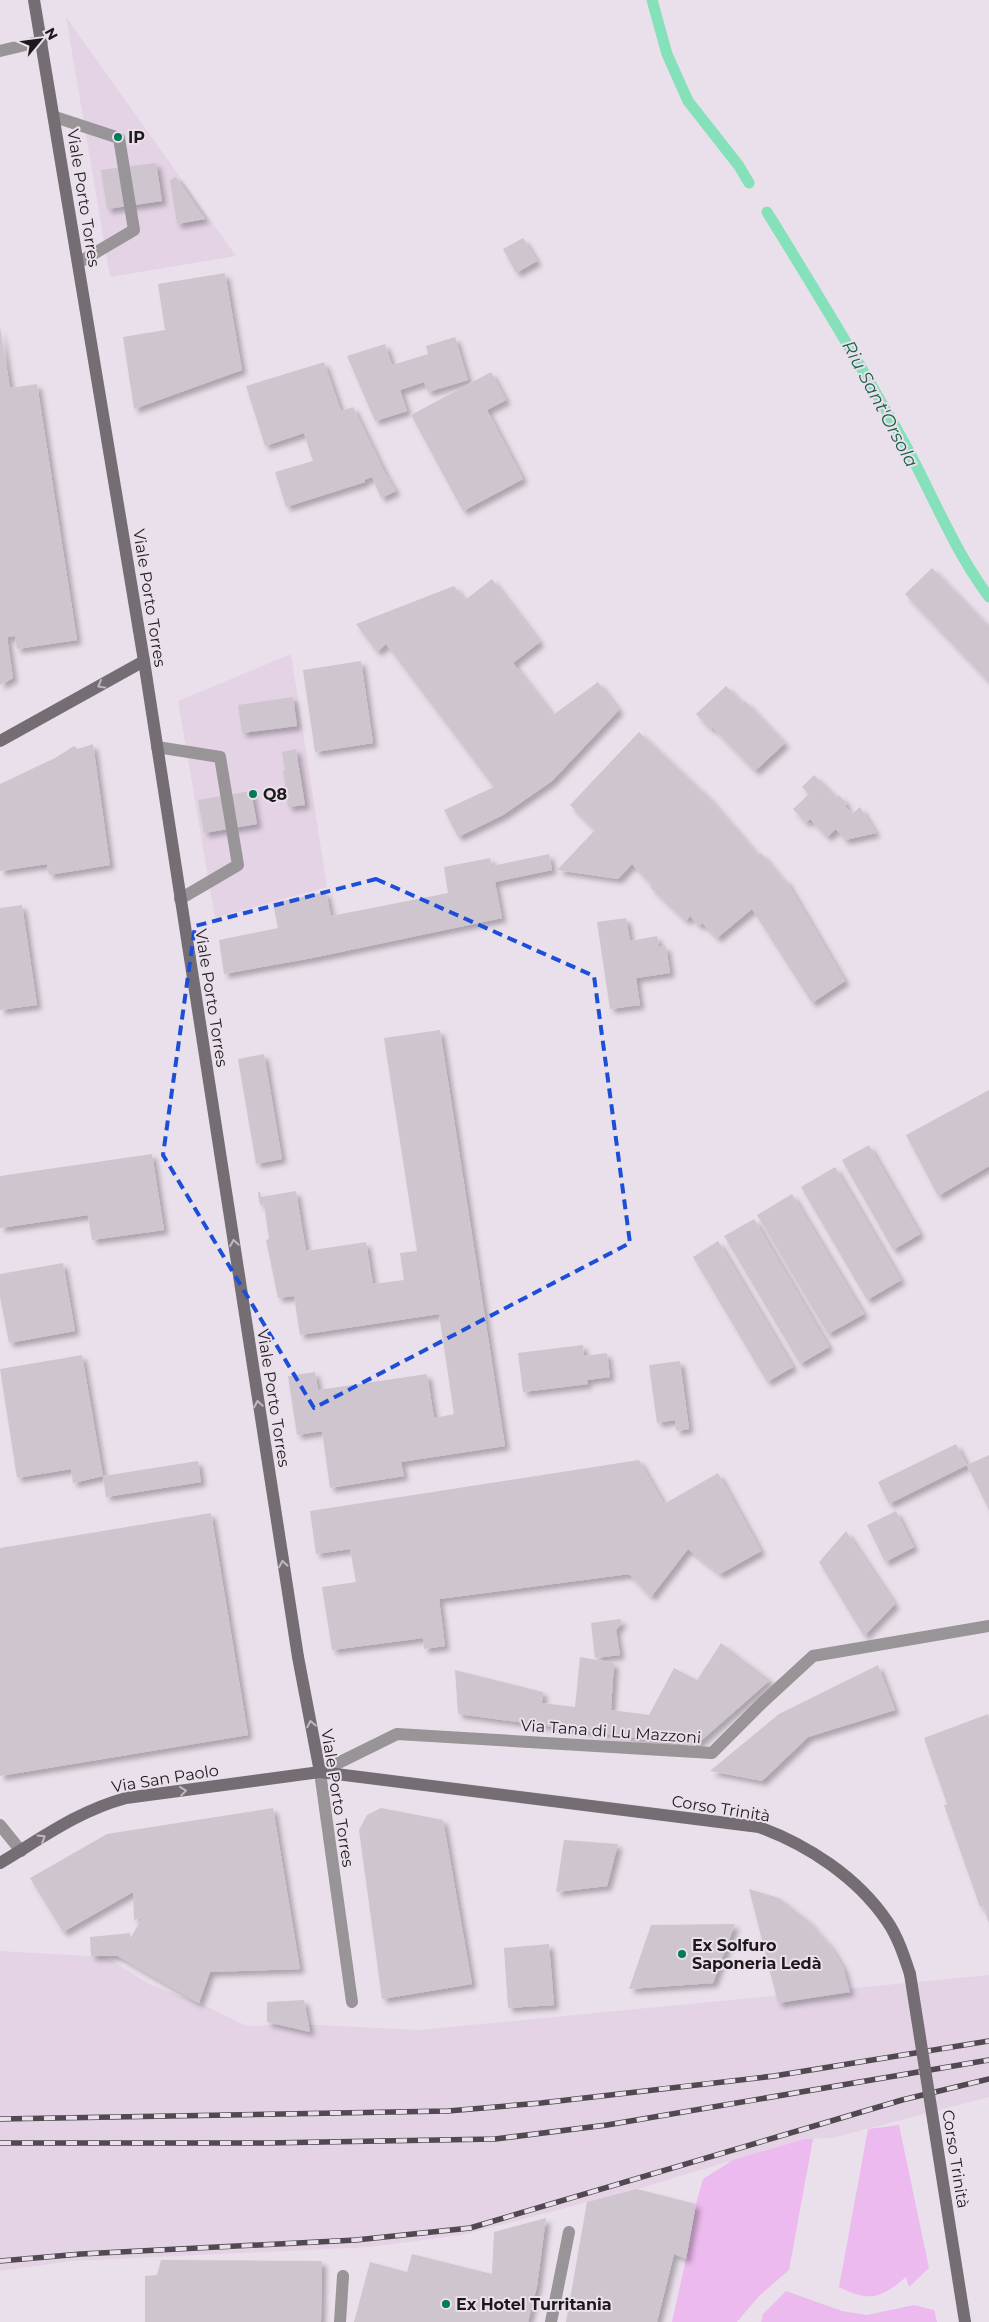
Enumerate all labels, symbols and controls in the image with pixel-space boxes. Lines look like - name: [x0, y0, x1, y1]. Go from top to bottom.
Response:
- north arrow: [15, 15, 65, 65]
- text: N: [41, 24, 62, 43]
- street label: Viale Porto Torres: [63, 128, 104, 269]
- place label: IP: [128, 128, 145, 147]
- marker: IP: [112, 131, 124, 143]
- water label: Riu Sant'Orsola: [837, 337, 923, 471]
- street label: Viale Porto Torres: [129, 528, 170, 669]
- one-way arrow: [98, 679, 107, 689]
- place label: Q8: [263, 785, 287, 804]
- marker: Q8: [247, 788, 259, 800]
- street label: Viale Porto Torres: [191, 928, 232, 1069]
- one-way arrow: [229, 1239, 239, 1247]
- street label: Viale Porto Torres: [253, 1328, 294, 1469]
- one-way arrow: [254, 1399, 264, 1408]
- one-way arrow: [279, 1560, 289, 1569]
- street label: Via Tana di Lu Mazzoni: [520, 1716, 702, 1747]
- one-way arrow: [306, 1720, 316, 1729]
- street label: Viale Porto Torres: [317, 1728, 358, 1869]
- street label: Via San Paolo: [110, 1761, 220, 1796]
- one-way arrow: [179, 1786, 187, 1797]
- street label: Corso Trinità: [670, 1791, 772, 1826]
- one-way arrow: [36, 1834, 45, 1844]
- place label: Ex Solfuro Saponeria Ledà: [692, 1936, 822, 1973]
- marker: Ex Solfuro Saponeria Ledà: [676, 1948, 688, 1960]
- street label: Corso Trinità: [938, 2108, 973, 2210]
- place label: Ex Hotel Turritania: [456, 2295, 612, 2314]
- marker: Ex Hotel Turritania: [440, 2298, 452, 2310]

